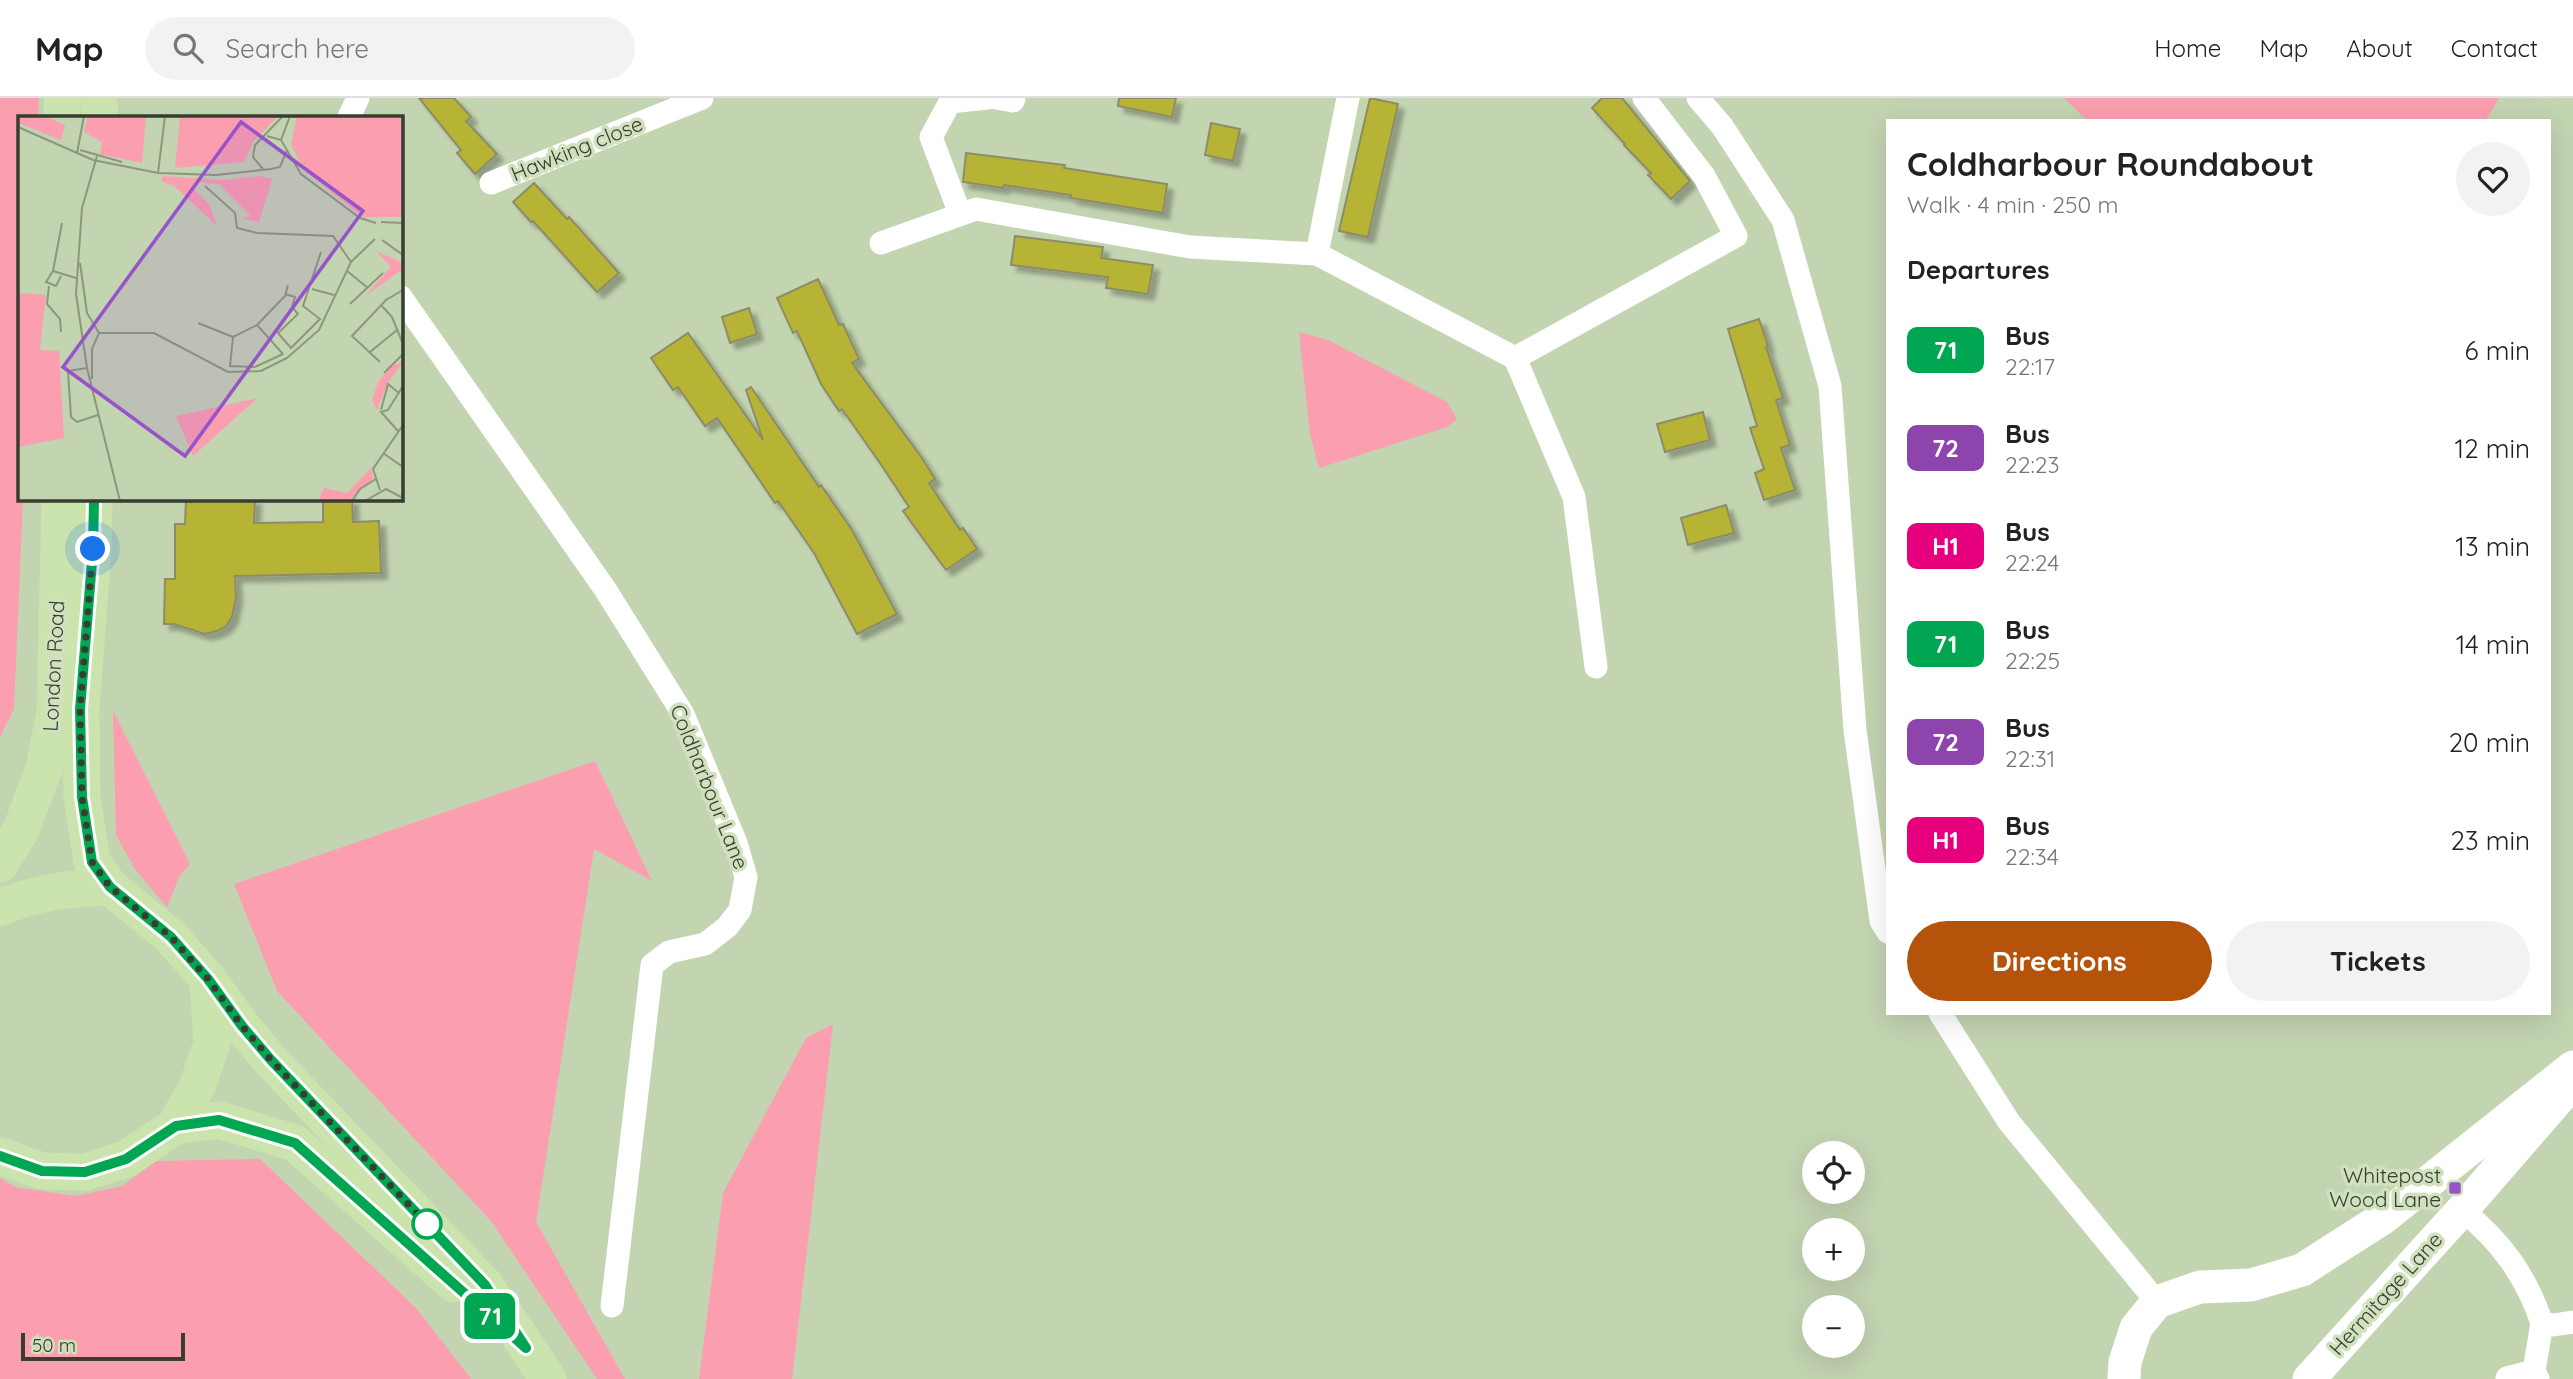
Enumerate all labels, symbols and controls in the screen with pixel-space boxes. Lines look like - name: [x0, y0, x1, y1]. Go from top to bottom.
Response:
- search box: [145, 17, 635, 80]
- text: Map: [35, 28, 103, 69]
- icon: search: [169, 29, 207, 67]
- text: Search here: [225, 32, 369, 65]
- text: Home: [2154, 33, 2221, 63]
- text: Map: [2259, 33, 2308, 63]
- text: About: [2346, 33, 2413, 63]
- text: Contact: [2451, 33, 2538, 63]
- street label: Hawking close: [507, 110, 646, 186]
- inset map: [18, 116, 402, 500]
- button: heart: [2456, 142, 2530, 216]
- text: Coldharbour Roundabout: [1907, 143, 2314, 184]
- text: Walk · 4 min · 250 m: [1907, 190, 2118, 219]
- text: Departures: [1907, 253, 2050, 286]
- text: Bus: [2005, 319, 2050, 352]
- text: 6 min: [2465, 334, 2530, 367]
- text: 71: [1934, 335, 1957, 365]
- text: 22:17: [2005, 352, 2055, 381]
- text: Bus: [2005, 417, 2050, 450]
- text: 12 min: [2455, 432, 2530, 465]
- text: 72: [1932, 433, 1959, 463]
- text: 22:23: [2005, 450, 2060, 479]
- text: Bus: [2005, 515, 2050, 548]
- text: 13 min: [2455, 530, 2530, 563]
- your location: [75, 531, 110, 566]
- text: H1: [1932, 531, 1959, 561]
- text: 22:24: [2005, 548, 2059, 577]
- street label: London Road: [37, 600, 69, 732]
- text: Bus: [2005, 613, 2050, 646]
- text: 14 min: [2456, 628, 2530, 661]
- text: 71: [1934, 629, 1957, 659]
- text: 22:25: [2005, 646, 2060, 675]
- street label: Coldharbour Lane: [665, 700, 755, 873]
- text: Bus: [2005, 711, 2050, 744]
- text: 20 min: [2449, 726, 2530, 759]
- text: 72: [1932, 727, 1959, 757]
- text: 22:31: [2005, 744, 2055, 773]
- text: Bus: [2005, 809, 2050, 842]
- text: 23 min: [2451, 824, 2530, 857]
- text: H1: [1932, 825, 1959, 855]
- text: 22:34: [2005, 842, 2059, 871]
- button: Directions: [1907, 921, 2212, 1001]
- button: Tickets: [2226, 921, 2530, 1001]
- map controls: [1802, 1141, 1865, 1358]
- button: locate: [1802, 1141, 1865, 1204]
- place label: Whitepost Wood Lane: [2329, 1162, 2441, 1212]
- marker: Whitepost Wood Lane: [2447, 1180, 2463, 1196]
- unlabelled marker: [412, 1209, 442, 1239]
- button: +: [1802, 1218, 1865, 1281]
- street label: Hermitage Lane: [2323, 1226, 2447, 1360]
- line badge: 71: [458, 1293, 522, 1339]
- button: −: [1802, 1295, 1865, 1358]
- text: 71: [478, 1301, 502, 1331]
- scale bar: [21, 1330, 186, 1362]
- text: 50 m: [32, 1333, 76, 1357]

